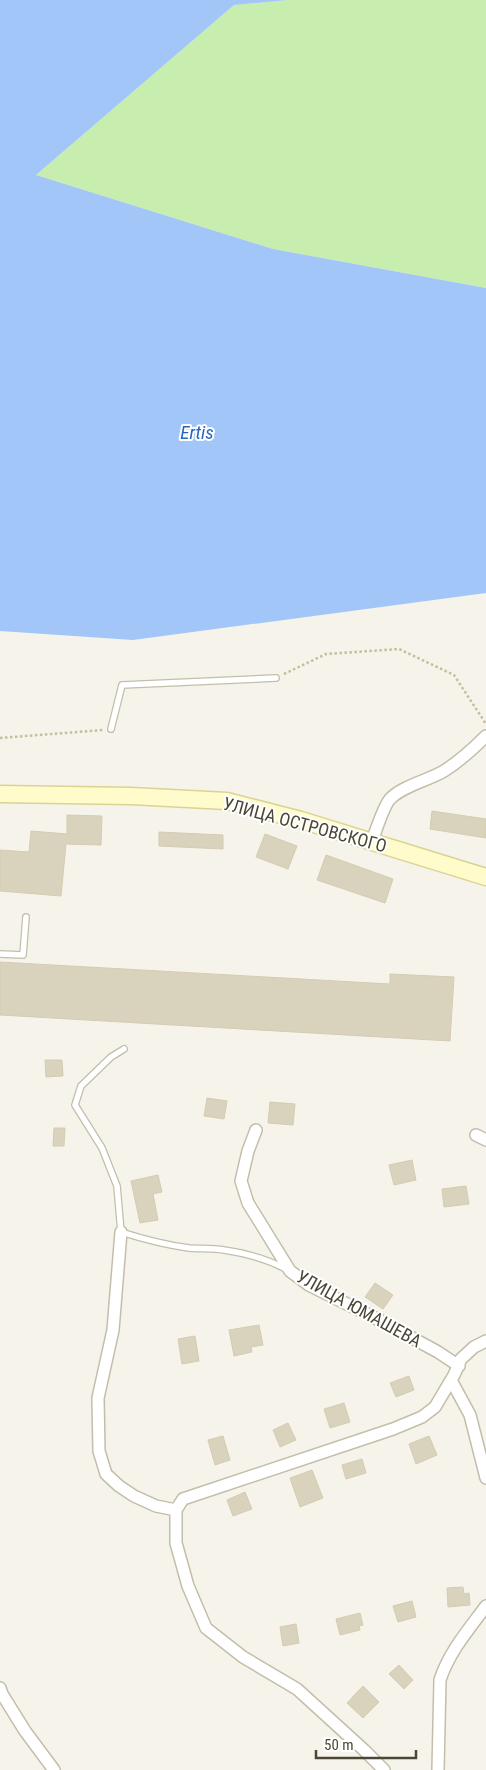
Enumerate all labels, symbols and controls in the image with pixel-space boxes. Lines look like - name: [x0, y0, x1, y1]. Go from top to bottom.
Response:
- water label: Ertis: [180, 421, 214, 444]
- street label: УЛИЦА ОСТРОВСКОГО: [221, 793, 389, 856]
- street label: УЛИЦА ЮМАШЕВА: [293, 1266, 426, 1352]
- scale bar: [316, 1728, 416, 1760]
- text: 50 m: [324, 1736, 354, 1754]

